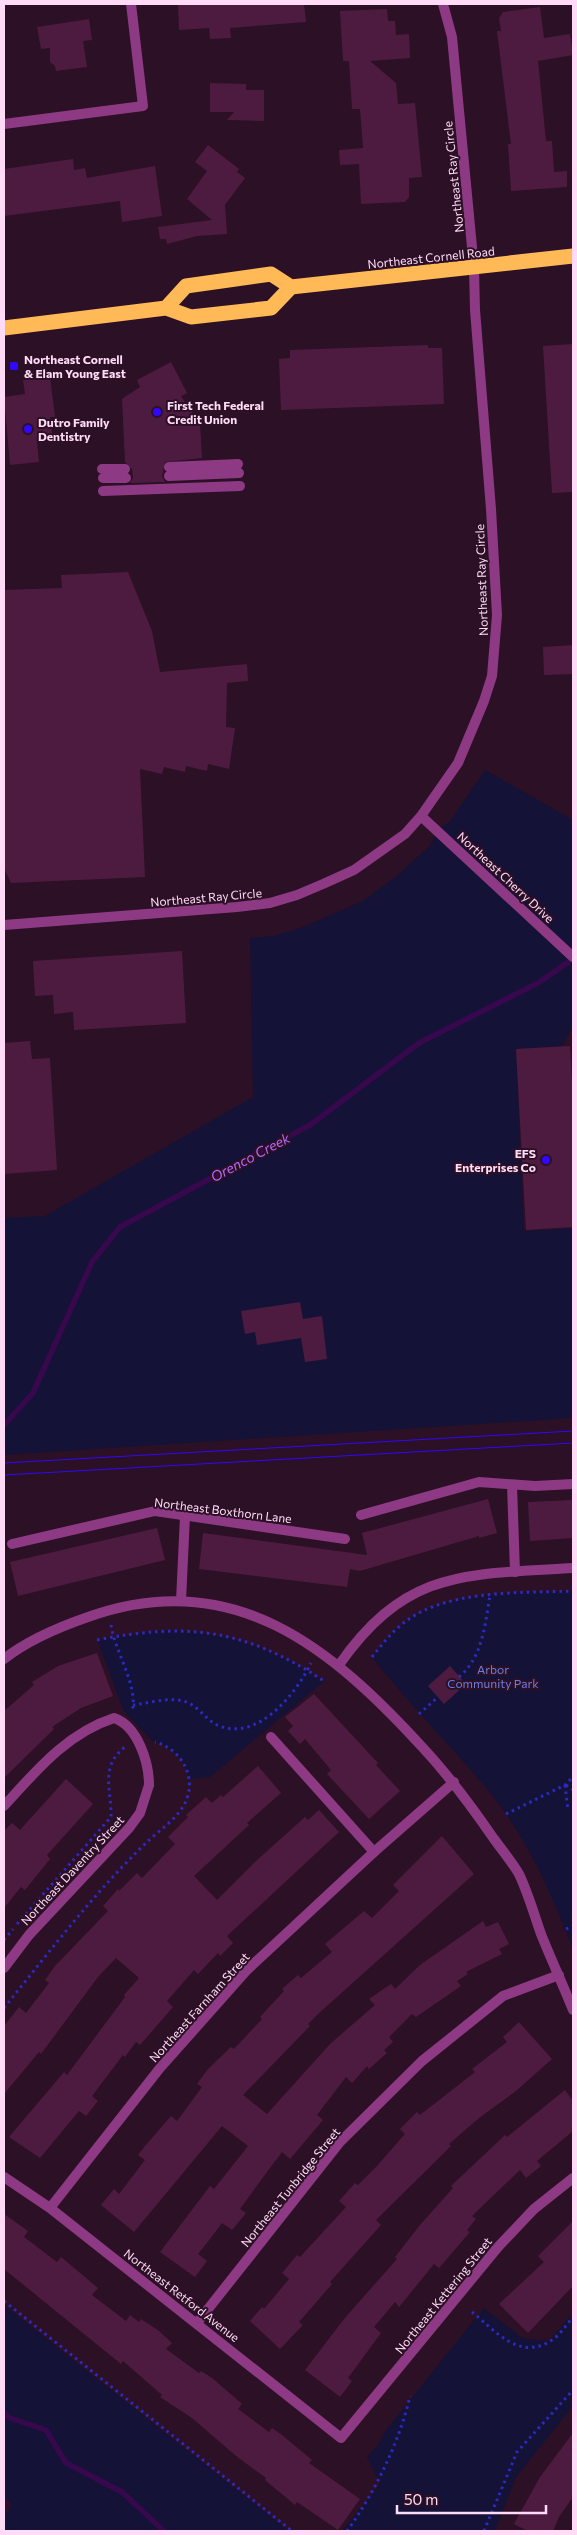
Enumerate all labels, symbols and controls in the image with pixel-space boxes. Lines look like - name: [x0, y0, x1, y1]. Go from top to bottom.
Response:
- street label: Northeast Ray Circle: [440, 121, 466, 233]
- street label: Northeast Cornell Road: [367, 243, 495, 271]
- place label: Northeast Cornell & Elam Young East: [24, 352, 126, 380]
- marker: Northeast Cornell & Elam Young East: [8, 360, 20, 372]
- place label: First Tech Federal Credit Union: [167, 398, 264, 426]
- marker: First Tech Federal Credit Union: [151, 406, 163, 418]
- place label: Dutro Family Dentistry: [38, 415, 110, 443]
- marker: Dutro Family Dentistry: [22, 423, 34, 435]
- street label: Northeast Ray Circle: [472, 524, 490, 636]
- street label: Northeast Cherry Drive: [455, 829, 557, 925]
- street label: Northeast Ray Circle: [150, 885, 262, 909]
- water label: Orenco Creek: [207, 1129, 293, 1185]
- place label: EFS Enterprises Co: [455, 1146, 536, 1174]
- marker: EFS Enterprises Co: [540, 1154, 552, 1166]
- street label: Northeast Boxthorn Lane: [153, 1495, 293, 1525]
- park label: Arbor Community Park: [447, 1662, 539, 1690]
- street label: Northeast Daventry Street: [18, 1812, 126, 1928]
- street label: Northeast Farnham Street: [146, 1949, 252, 2065]
- street label: Northeast Tunbridge Street: [238, 2125, 342, 2249]
- street label: Northeast Kettering Street: [392, 2234, 494, 2356]
- street label: Northeast Retford Avenue: [122, 2246, 242, 2344]
- scale bar: [397, 2482, 546, 2514]
- text: 50 m: [404, 2490, 438, 2508]

